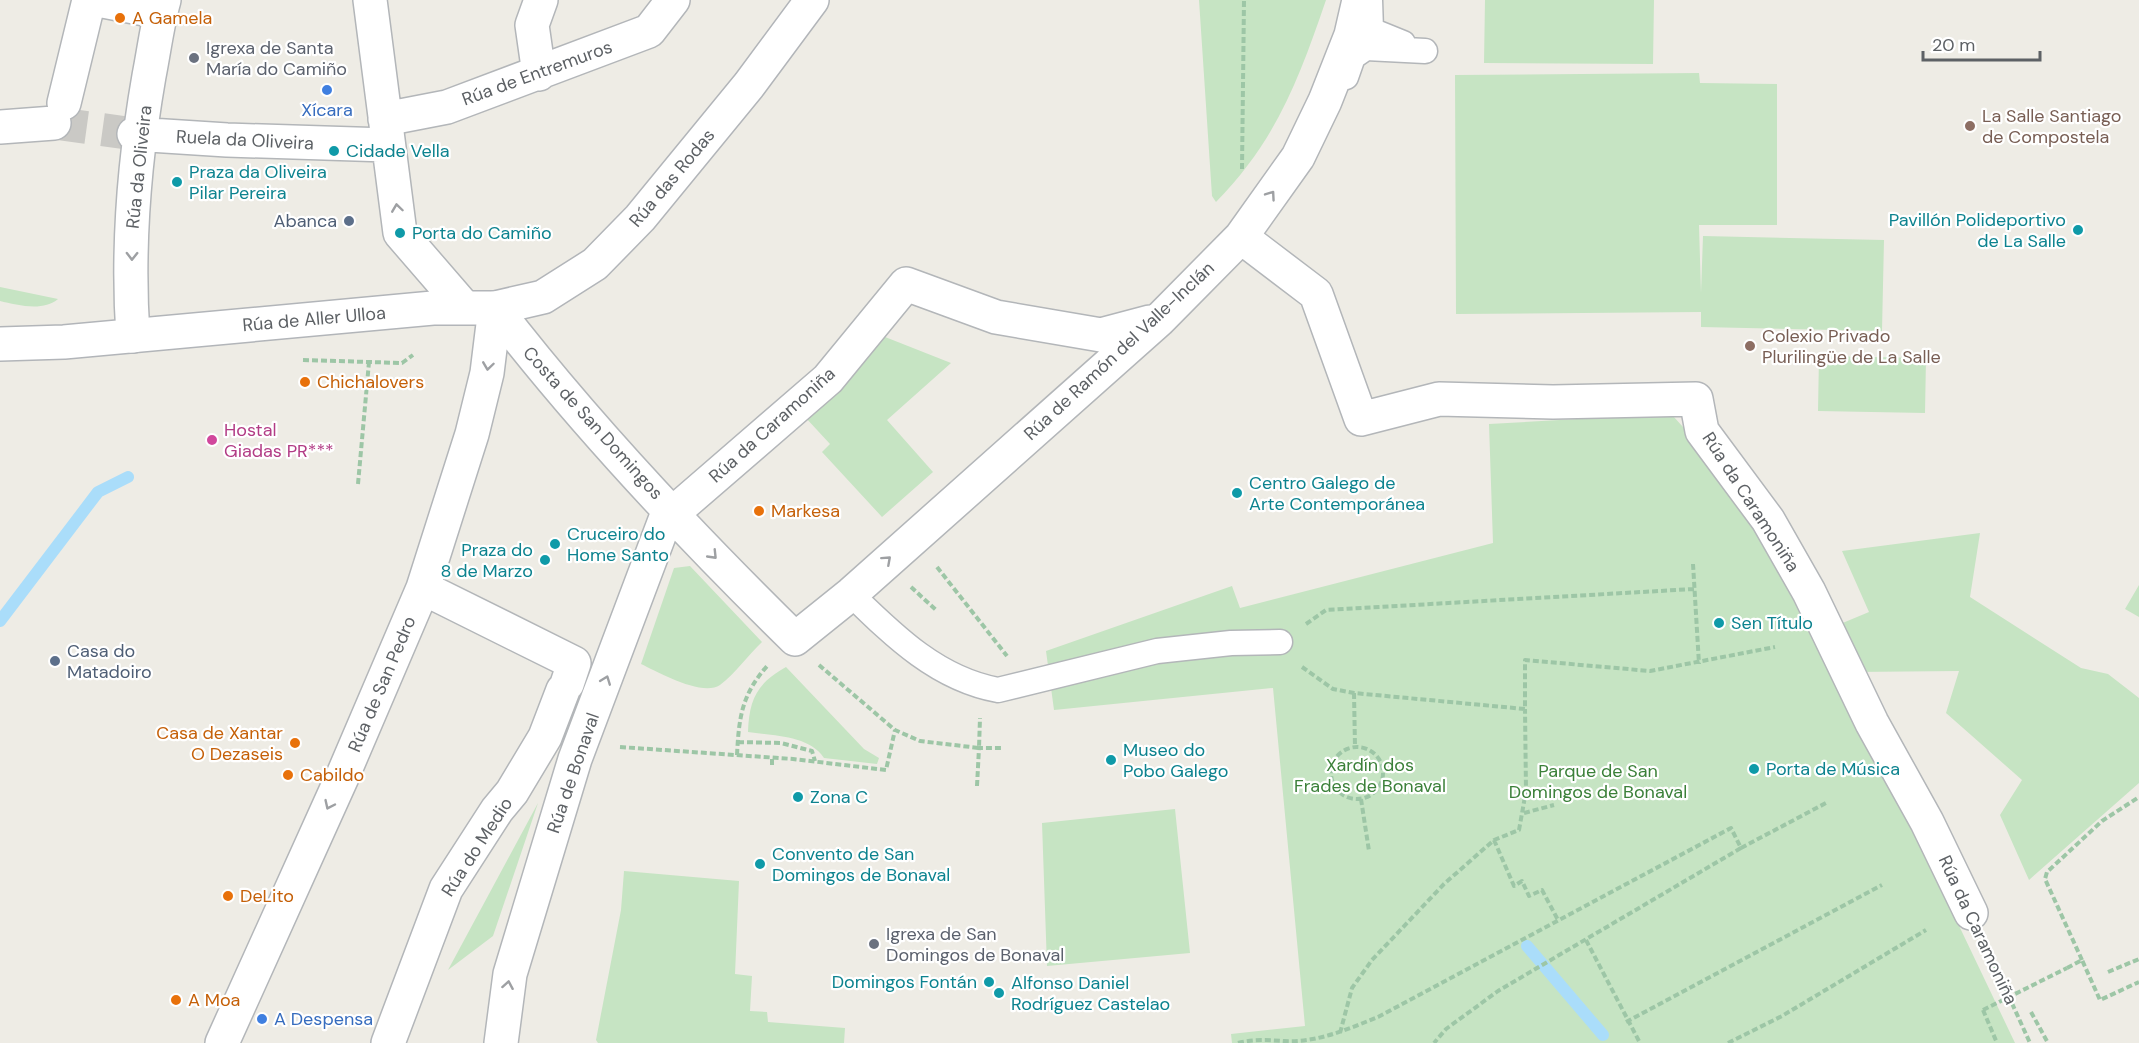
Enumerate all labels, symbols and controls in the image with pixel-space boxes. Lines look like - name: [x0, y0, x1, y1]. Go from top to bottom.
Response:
- place label: A Gamela: [132, 6, 212, 30]
- marker: A Gamela: [113, 11, 127, 25]
- scale bar: [1923, 24, 2040, 62]
- text: 20 m: [1932, 33, 1975, 57]
- street label: Rúa de Entremuros: [458, 35, 616, 111]
- place label: Igrexa de Santa María do Camiño: [206, 36, 347, 81]
- marker: Igrexa de Santa María do Camiño: [187, 51, 201, 65]
- marker: Xícara: [320, 83, 334, 97]
- place label: Xícara: [301, 98, 353, 122]
- street label: Rúa da Oliveira: [121, 104, 157, 230]
- place label: La Salle Santiago de Compostela: [1982, 104, 2121, 149]
- marker: La Salle Santiago de Compostela: [1963, 119, 1977, 133]
- street label: Ruela da Oliveira: [175, 124, 315, 156]
- street label: Rúa das Rodas: [624, 124, 720, 232]
- place label: Cidade Vella: [346, 139, 450, 163]
- marker: Cidade Vella: [327, 144, 341, 158]
- place label: Praza da Oliveira Pilar Pereira: [189, 160, 327, 205]
- marker: Praza da Oliveira Pilar Pereira: [170, 175, 184, 189]
- one-way arrow: [1264, 191, 1275, 202]
- one-way arrow: [391, 204, 403, 213]
- place label: Pavillón Polideportivo de La Salle: [1889, 208, 2066, 253]
- place label: Abanca: [274, 209, 337, 233]
- marker: Abanca: [342, 214, 356, 228]
- place label: Porta do Camiño: [412, 221, 552, 245]
- marker: Pavillón Polideportivo de La Salle: [2071, 223, 2085, 237]
- marker: Porta do Camiño: [393, 226, 407, 240]
- one-way arrow: [125, 251, 138, 260]
- street label: Rúa de Ramón del Valle-Inclán: [1019, 256, 1219, 446]
- street label: Rúa de Aller Ulloa: [241, 301, 387, 337]
- place label: Colexio Privado Plurilingüe de La Salle: [1762, 324, 1941, 369]
- marker: Colexio Privado Plurilingüe de La Salle: [1743, 339, 1757, 353]
- street label: Costa de San Domingos: [518, 341, 668, 505]
- one-way arrow: [482, 362, 495, 371]
- street label: Rúa da Caramoniña: [704, 362, 840, 488]
- place label: Chichalovers: [317, 370, 424, 394]
- marker: Chichalovers: [298, 375, 312, 389]
- place label: Hostal Giadas PR***: [224, 418, 334, 463]
- street label: Rúa da Caramoniña: [1697, 427, 1805, 577]
- marker: Hostal Giadas PR***: [205, 433, 219, 447]
- place label: Centro Galego de Arte Contemporánea: [1249, 471, 1425, 516]
- marker: Centro Galego de Arte Contemporánea: [1230, 486, 1244, 500]
- place label: Markesa: [771, 499, 840, 523]
- marker: Markesa: [752, 504, 766, 518]
- place label: Cruceiro do Home Santo: [567, 522, 669, 567]
- marker: Cruceiro do Home Santo: [548, 537, 562, 551]
- place label: Praza do 8 de Marzo: [440, 538, 533, 583]
- one-way arrow: [706, 548, 717, 558]
- marker: Praza do 8 de Marzo: [538, 553, 552, 567]
- one-way arrow: [880, 557, 891, 568]
- place label: Sen Título: [1731, 611, 1813, 635]
- street label: Rúa de San Pedro: [342, 612, 422, 756]
- marker: Sen Título: [1712, 616, 1726, 630]
- place label: Casa do Matadoiro: [67, 639, 152, 684]
- marker: Casa do Matadoiro: [48, 654, 62, 668]
- one-way arrow: [599, 675, 611, 686]
- street label: Rúa de Bonaval: [541, 710, 605, 836]
- place label: Casa de Xantar O Dezaseis: [156, 721, 283, 766]
- marker: Casa de Xantar O Dezaseis: [288, 736, 302, 750]
- place label: Museo do Pobo Galego: [1123, 738, 1228, 783]
- marker: Museo do Pobo Galego: [1104, 753, 1118, 767]
- park label: Xardín dos Frades de Bonaval: [1294, 753, 1446, 798]
- place label: Porta de Música: [1766, 757, 1900, 781]
- park label: Parque de San Domingos de Bonaval: [1509, 759, 1687, 804]
- marker: Porta de Música: [1747, 762, 1761, 776]
- place label: Cabildo: [300, 763, 364, 787]
- marker: Cabildo: [281, 768, 295, 782]
- place label: Zona C: [810, 785, 868, 809]
- marker: Zona C: [791, 790, 805, 804]
- street label: Rúa do Medio: [436, 793, 518, 901]
- one-way arrow: [325, 799, 337, 810]
- place label: Convento de San Domingos de Bonaval: [772, 842, 950, 887]
- street label: Rúa da Caramoniña: [1933, 851, 2023, 1009]
- marker: Convento de San Domingos de Bonaval: [753, 857, 767, 871]
- place label: DeLito: [240, 884, 294, 908]
- marker: DeLito: [221, 889, 235, 903]
- place label: Igrexa de San Domingos de Bonaval: [886, 922, 1064, 967]
- marker: Igrexa de San Domingos de Bonaval: [867, 937, 881, 951]
- place label: Domingos Fontán: [832, 970, 977, 994]
- place label: Alfonso Daniel Rodríguez Castelao: [1011, 971, 1170, 1016]
- marker: Domingos Fontán: [982, 975, 996, 989]
- one-way arrow: [501, 980, 514, 990]
- marker: Alfonso Daniel Rodríguez Castelao: [992, 986, 1006, 1000]
- place label: A Moa: [188, 988, 240, 1012]
- marker: A Moa: [169, 993, 183, 1007]
- place label: A Despensa: [274, 1007, 373, 1031]
- marker: A Despensa: [255, 1012, 269, 1026]

